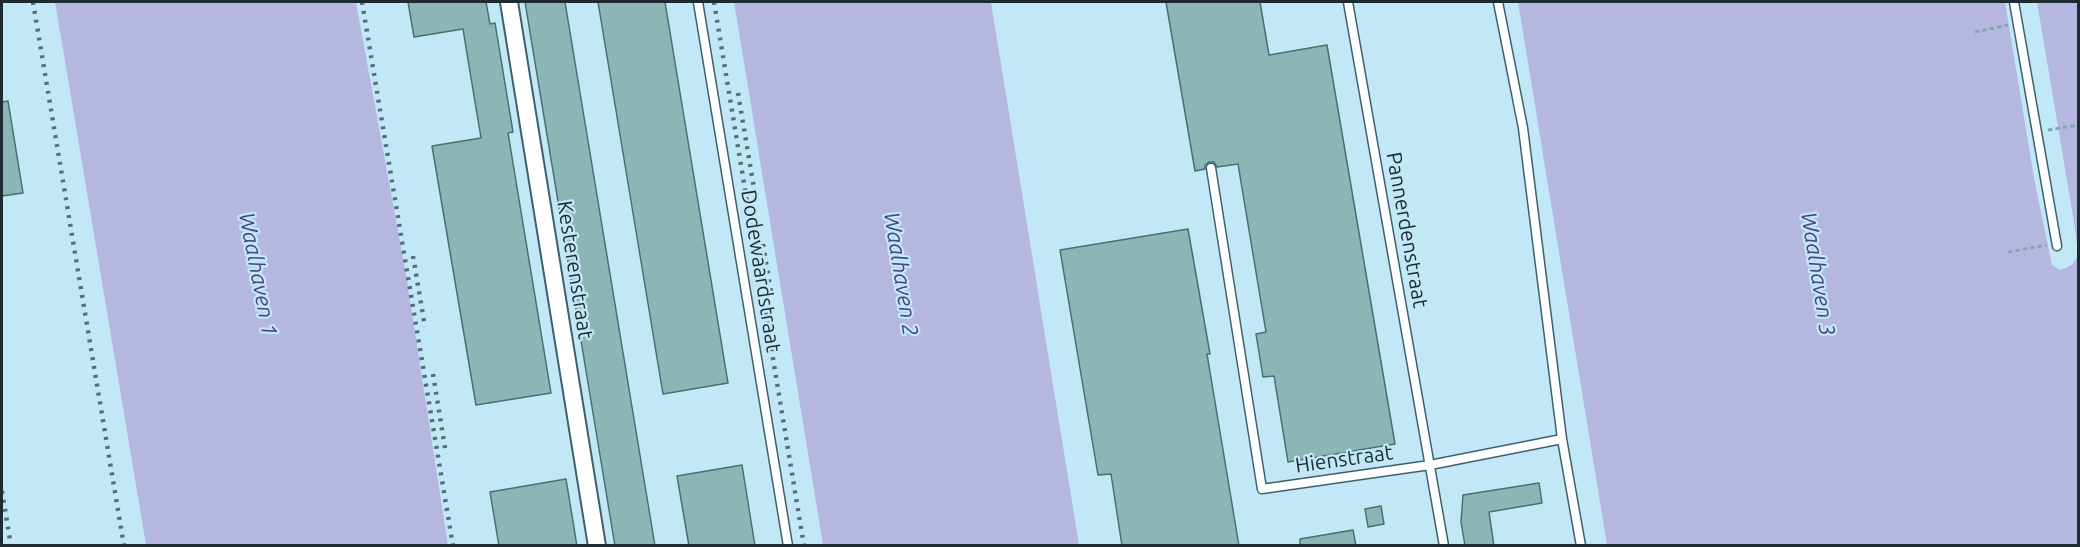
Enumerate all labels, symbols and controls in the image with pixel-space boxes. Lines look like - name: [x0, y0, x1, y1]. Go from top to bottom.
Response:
- street label: Pannerdenstraat: [1381, 150, 1433, 310]
- street label: Dodewaardstraat: [736, 188, 786, 354]
- street label: Kesterenstraat: [552, 199, 598, 341]
- water label: Waalhaven 1: [233, 210, 283, 338]
- water label: Waalhaven 2: [878, 210, 924, 338]
- water label: Waalhaven 3: [1795, 210, 1841, 338]
- street label: Hienstraat: [1293, 440, 1395, 478]

